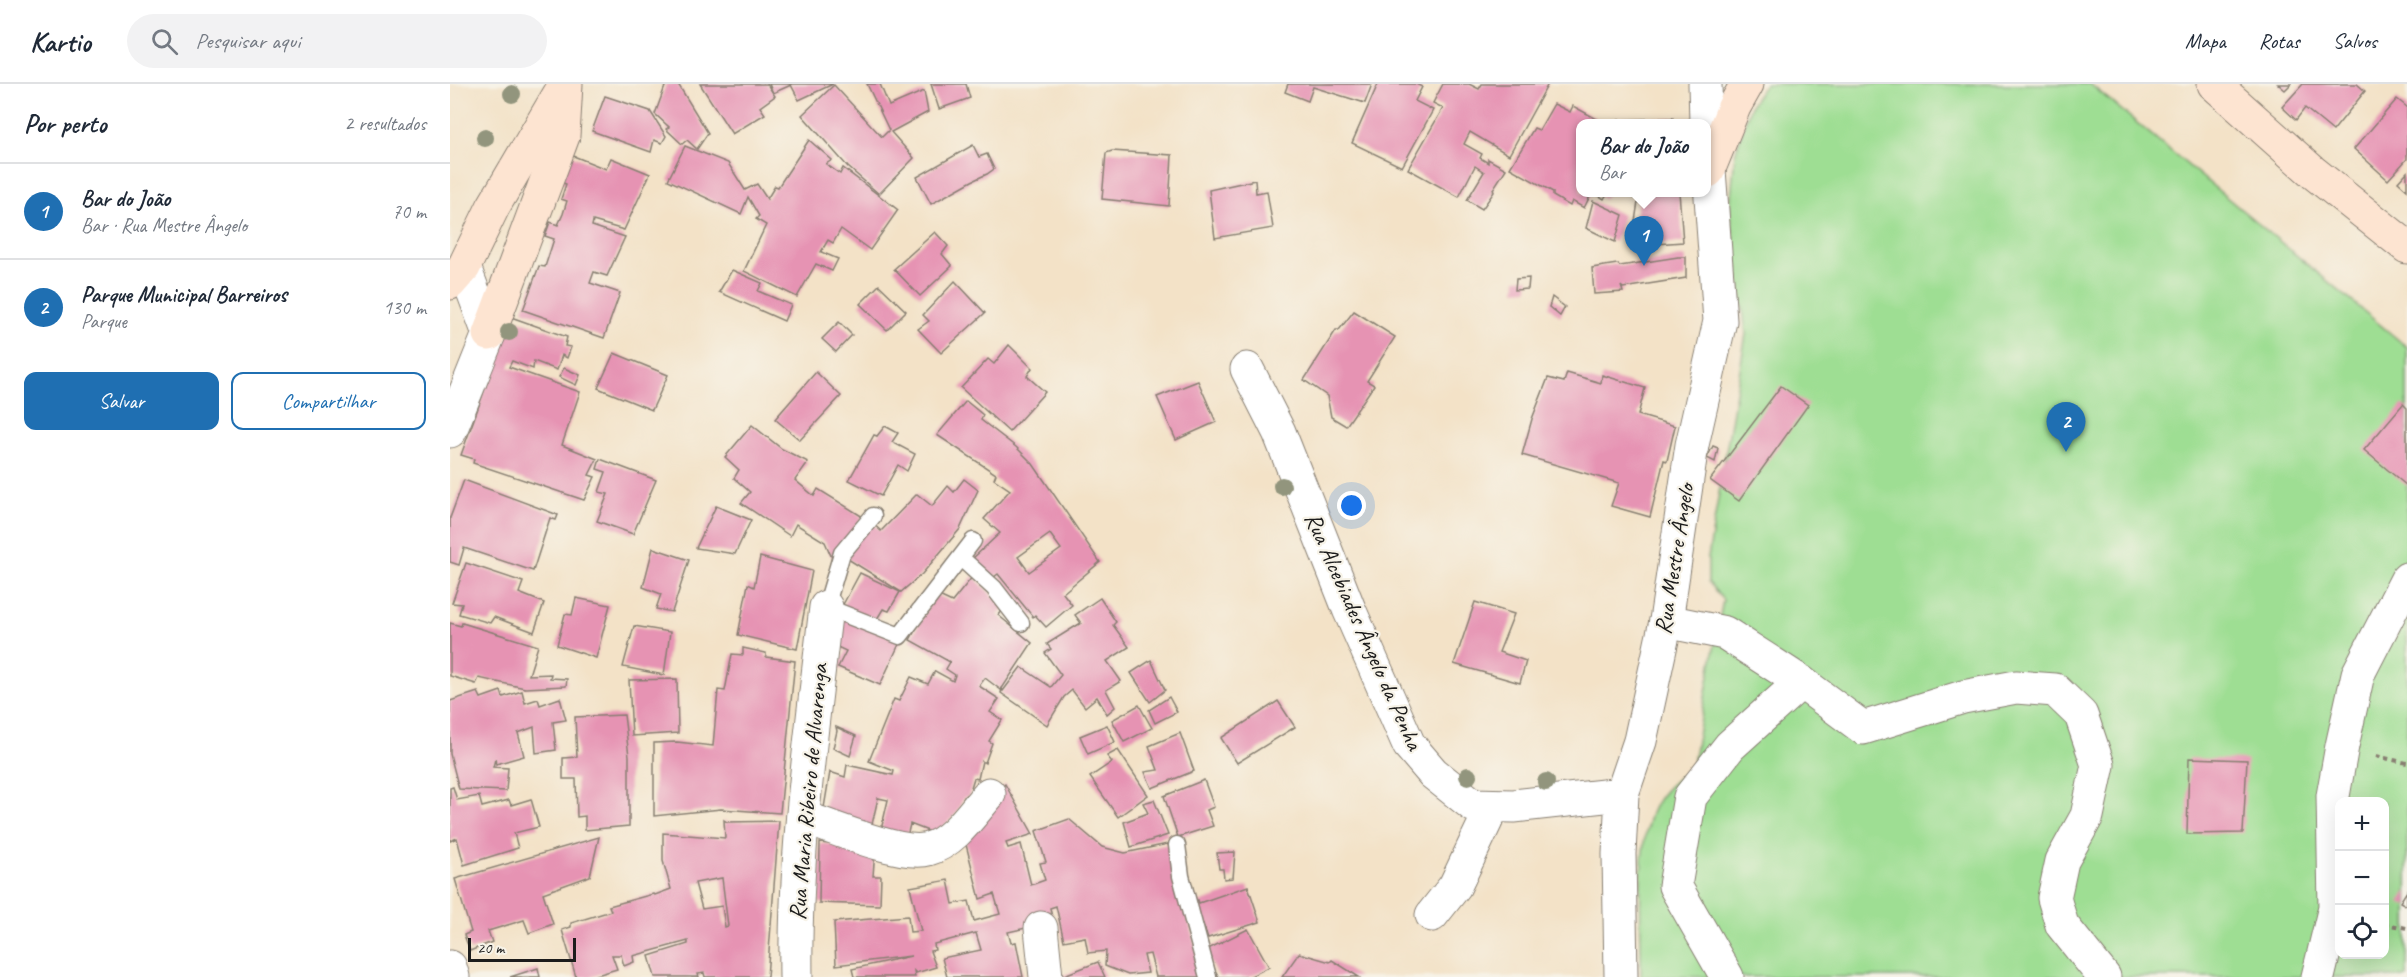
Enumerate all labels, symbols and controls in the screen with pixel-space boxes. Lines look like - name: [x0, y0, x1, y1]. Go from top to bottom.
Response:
- search box: [127, 14, 547, 68]
- text: Kartio: [30, 24, 91, 59]
- icon: search: [148, 25, 181, 58]
- text: Pesquisar aqui: [196, 27, 300, 55]
- text: Mapa: [2185, 28, 2226, 54]
- text: Rotas: [2259, 28, 2300, 54]
- text: Salvos: [2333, 28, 2377, 54]
- text: Por perto: [24, 107, 106, 140]
- text: 2 resultados: [344, 111, 426, 136]
- popup: [1576, 119, 1711, 197]
- text: Bar do João: [1599, 132, 1688, 160]
- text: Bar: [1599, 160, 1625, 185]
- text: Bar do João: [81, 185, 170, 213]
- text: 1: [39, 199, 48, 224]
- text: 70 m: [392, 199, 426, 224]
- text: Bar · Rua Mestre Ângelo: [81, 213, 247, 238]
- pin: 1: [1624, 216, 1664, 266]
- text: Parque Municipal Barreiros: [81, 281, 287, 309]
- text: 2: [39, 295, 48, 320]
- text: 130 m: [383, 295, 426, 320]
- text: Parque: [81, 309, 127, 334]
- button: Salvar: [24, 372, 219, 430]
- button: Compartilhar: [231, 372, 426, 430]
- pin: 2: [2046, 402, 2086, 452]
- street label: Rua Mestre Ângelo: [1647, 479, 1701, 636]
- your location: [1337, 491, 1366, 520]
- street label: Rua Alcebiades Ângelo da Penha: [1298, 508, 1431, 756]
- street label: Rua Maria Ribeiro de Alvarenga: [782, 661, 834, 921]
- map controls: [2335, 797, 2389, 959]
- button: +: [2335, 797, 2389, 851]
- button: −: [2335, 851, 2389, 905]
- button: locate: [2335, 905, 2389, 959]
- scale bar: [468, 935, 576, 962]
- text: 20 m: [477, 938, 504, 958]

